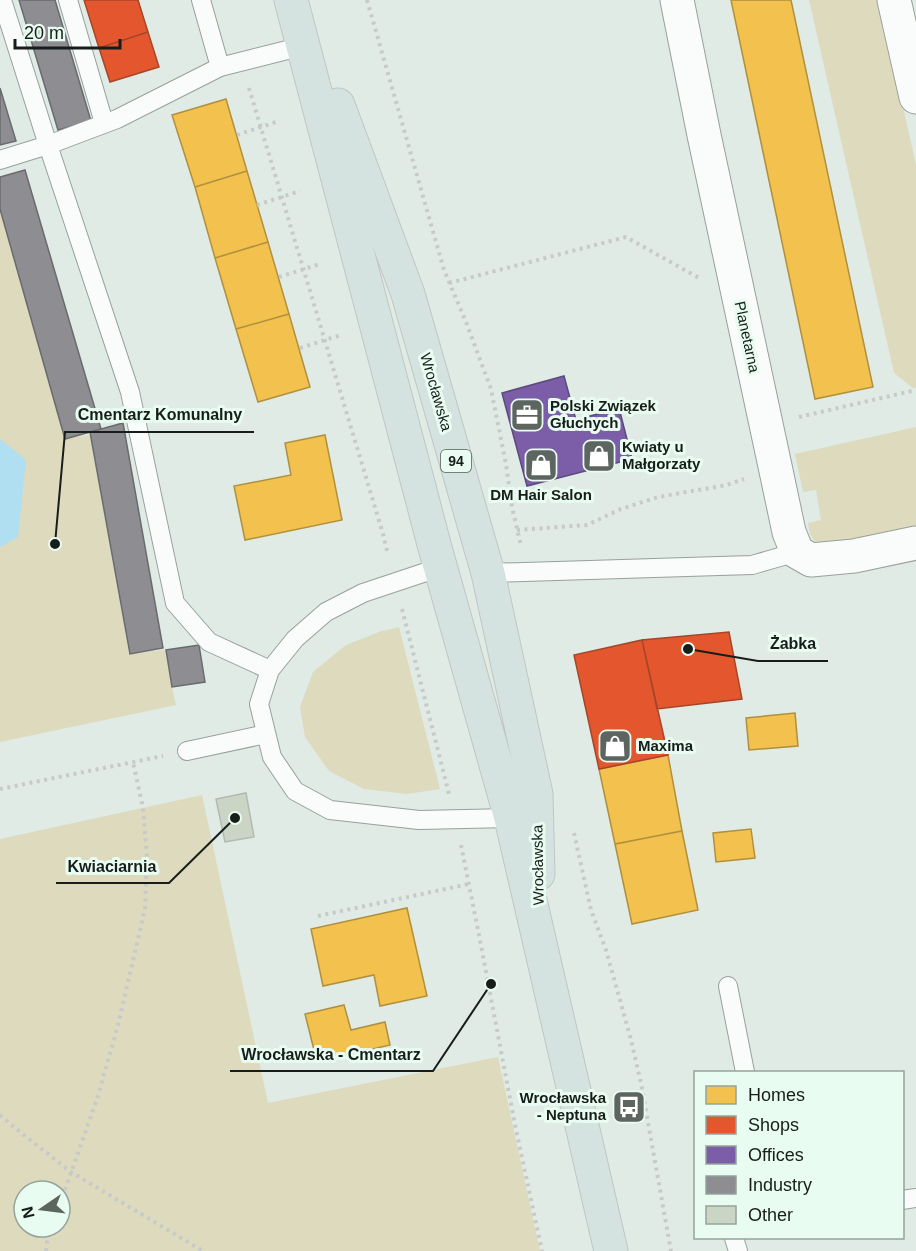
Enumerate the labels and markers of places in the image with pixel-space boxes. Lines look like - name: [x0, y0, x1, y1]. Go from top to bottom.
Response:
- office icon: Polski Związek Głuchych: [509, 397, 545, 433]
- place label: Polski Związek Głuchych: [550, 397, 657, 431]
- callout: Cmentarz Komunalny: [65, 398, 254, 432]
- shop icon: Kwiaty u Małgorzaty: [581, 438, 617, 474]
- place label: Kwiaty u Małgorzaty: [622, 438, 701, 472]
- shop icon: DM Hair Salon: [523, 447, 559, 483]
- place label: DM Hair Salon: [490, 486, 592, 503]
- callout: Żabka: [758, 627, 828, 661]
- shop icon: Maxima: [597, 728, 633, 764]
- place label: Maxima: [638, 737, 694, 754]
- callout: Kwiaciarnia: [56, 849, 169, 883]
- callout: Wrocławska - Cmentarz: [230, 1037, 433, 1071]
- place label: Wrocławska - Neptuna: [520, 1089, 607, 1123]
- bus stop icon: Wrocławska - Neptuna: [611, 1089, 647, 1125]

